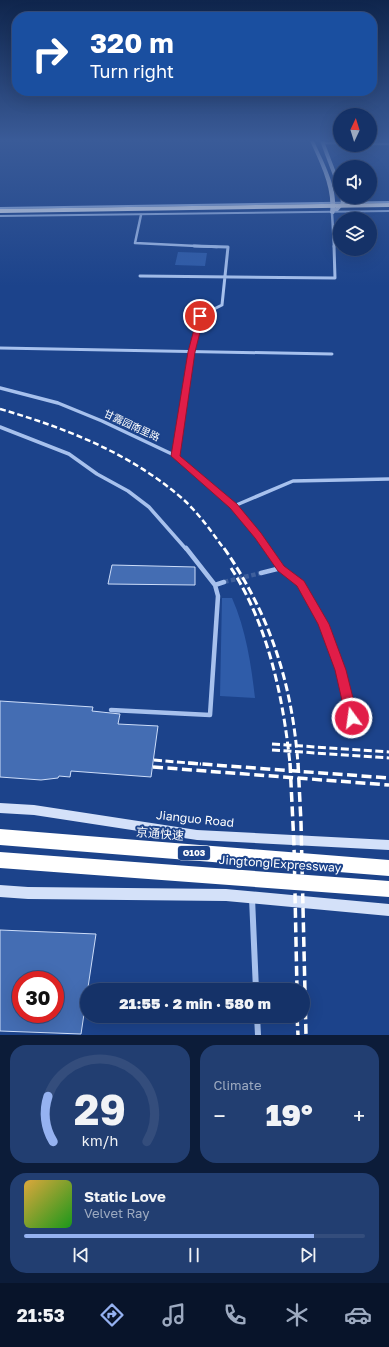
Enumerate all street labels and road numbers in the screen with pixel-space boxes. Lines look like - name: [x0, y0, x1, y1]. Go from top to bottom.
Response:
- street label: 甘露园南里路: [102, 407, 162, 443]
- street label: Jianguo Road: [155, 807, 235, 830]
- street label: 京通快速: [135, 824, 185, 843]
- road number: G103: [178, 846, 210, 860]
- street label: Jingtong Expressway: [218, 852, 342, 875]

